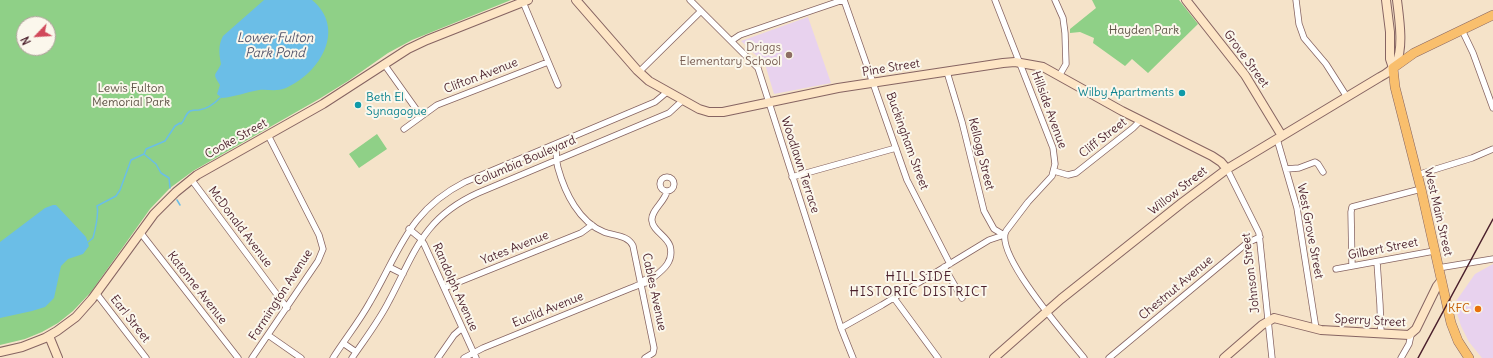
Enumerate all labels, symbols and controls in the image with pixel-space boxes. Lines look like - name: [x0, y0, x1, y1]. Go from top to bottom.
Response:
- north arrow: [16, 16, 56, 56]
- park label: Hayden Park: [1109, 24, 1179, 38]
- street label: Grove Street: [1220, 28, 1272, 90]
- water label: Lower Fulton Park Pond: [237, 30, 313, 61]
- text: N: [18, 34, 34, 47]
- place label: Driggs Elementary School: [680, 41, 781, 69]
- marker: Driggs Elementary School: [784, 50, 794, 60]
- street label: Clifton Avenue: [442, 55, 520, 97]
- street label: Pine Street: [861, 56, 921, 80]
- street label: Hillside Avenue: [1028, 69, 1070, 151]
- park label: Lewis Fulton Memorial Park: [92, 82, 170, 110]
- place label: Wilby Apartments: [1078, 86, 1174, 100]
- marker: Wilby Apartments: [1177, 88, 1187, 98]
- street label: Buckingham Street: [883, 90, 931, 192]
- place label: Beth El Synagogue: [366, 91, 427, 119]
- marker: Beth El Synagogue: [353, 100, 363, 110]
- street label: Woodlawn Terrace: [778, 115, 822, 215]
- street label: Cliff Street: [1077, 115, 1129, 161]
- street label: Cooke Street: [202, 116, 270, 162]
- street label: Kellogg Street: [965, 116, 997, 192]
- street label: Columbia Boulevard: [472, 133, 578, 189]
- street label: Willow Street: [1146, 164, 1210, 218]
- street label: West Main Street: [1421, 166, 1455, 258]
- street label: West Grove Street: [1294, 182, 1326, 280]
- street label: McDonald Avenue: [205, 184, 275, 270]
- street label: Yates Avenue: [479, 228, 551, 268]
- street label: Johnson Street: [1239, 232, 1263, 314]
- street label: Gilbert Street: [1347, 235, 1419, 263]
- street label: Randolph Avenue: [429, 241, 481, 333]
- street label: Farmington Avenue: [246, 247, 316, 343]
- street label: Katonne Avenue: [164, 249, 230, 327]
- street label: Cables Avenue: [639, 252, 669, 332]
- street label: Chestnut Avenue: [1136, 253, 1216, 323]
- district label: HILLSIDE HISTORIC DISTRICT: [850, 269, 988, 300]
- street label: Euclid Avenue: [510, 289, 586, 331]
- street label: Earl Street: [107, 292, 153, 346]
- place label: KFC: [1448, 302, 1470, 316]
- marker: KFC: [1473, 304, 1483, 314]
- street label: Sperry Street: [1334, 312, 1406, 330]

